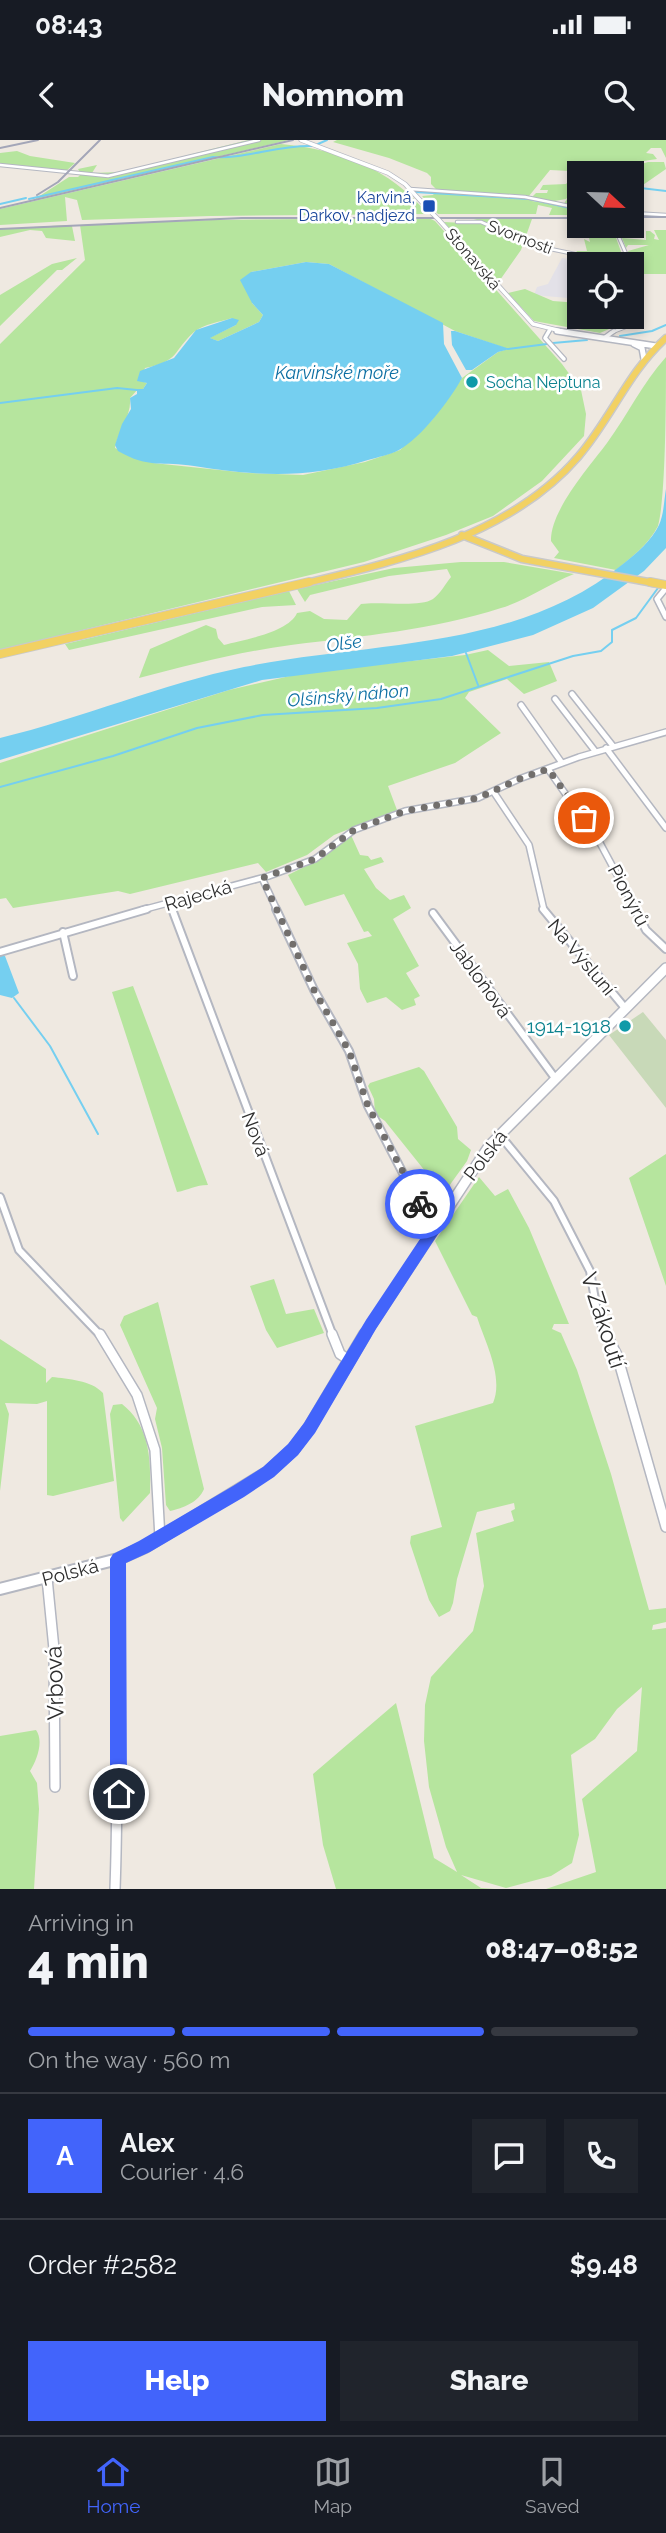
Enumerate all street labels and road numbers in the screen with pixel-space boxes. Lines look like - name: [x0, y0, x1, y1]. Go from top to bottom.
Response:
- street label: Svornosti: [485, 216, 555, 258]
- street label: Stonavská: [441, 224, 505, 294]
- street label: Pionýrů: [604, 861, 654, 929]
- street label: Rajecká: [162, 875, 234, 915]
- street label: Na Výsluní: [544, 914, 621, 1000]
- street label: Jabloňová: [446, 936, 516, 1022]
- street label: Nová: [238, 1109, 274, 1159]
- street label: Polská: [459, 1125, 511, 1185]
- street label: V Zákoutí: [576, 1269, 632, 1372]
- street label: Polská: [39, 1554, 101, 1590]
- street label: Vrbová: [39, 1645, 69, 1721]

